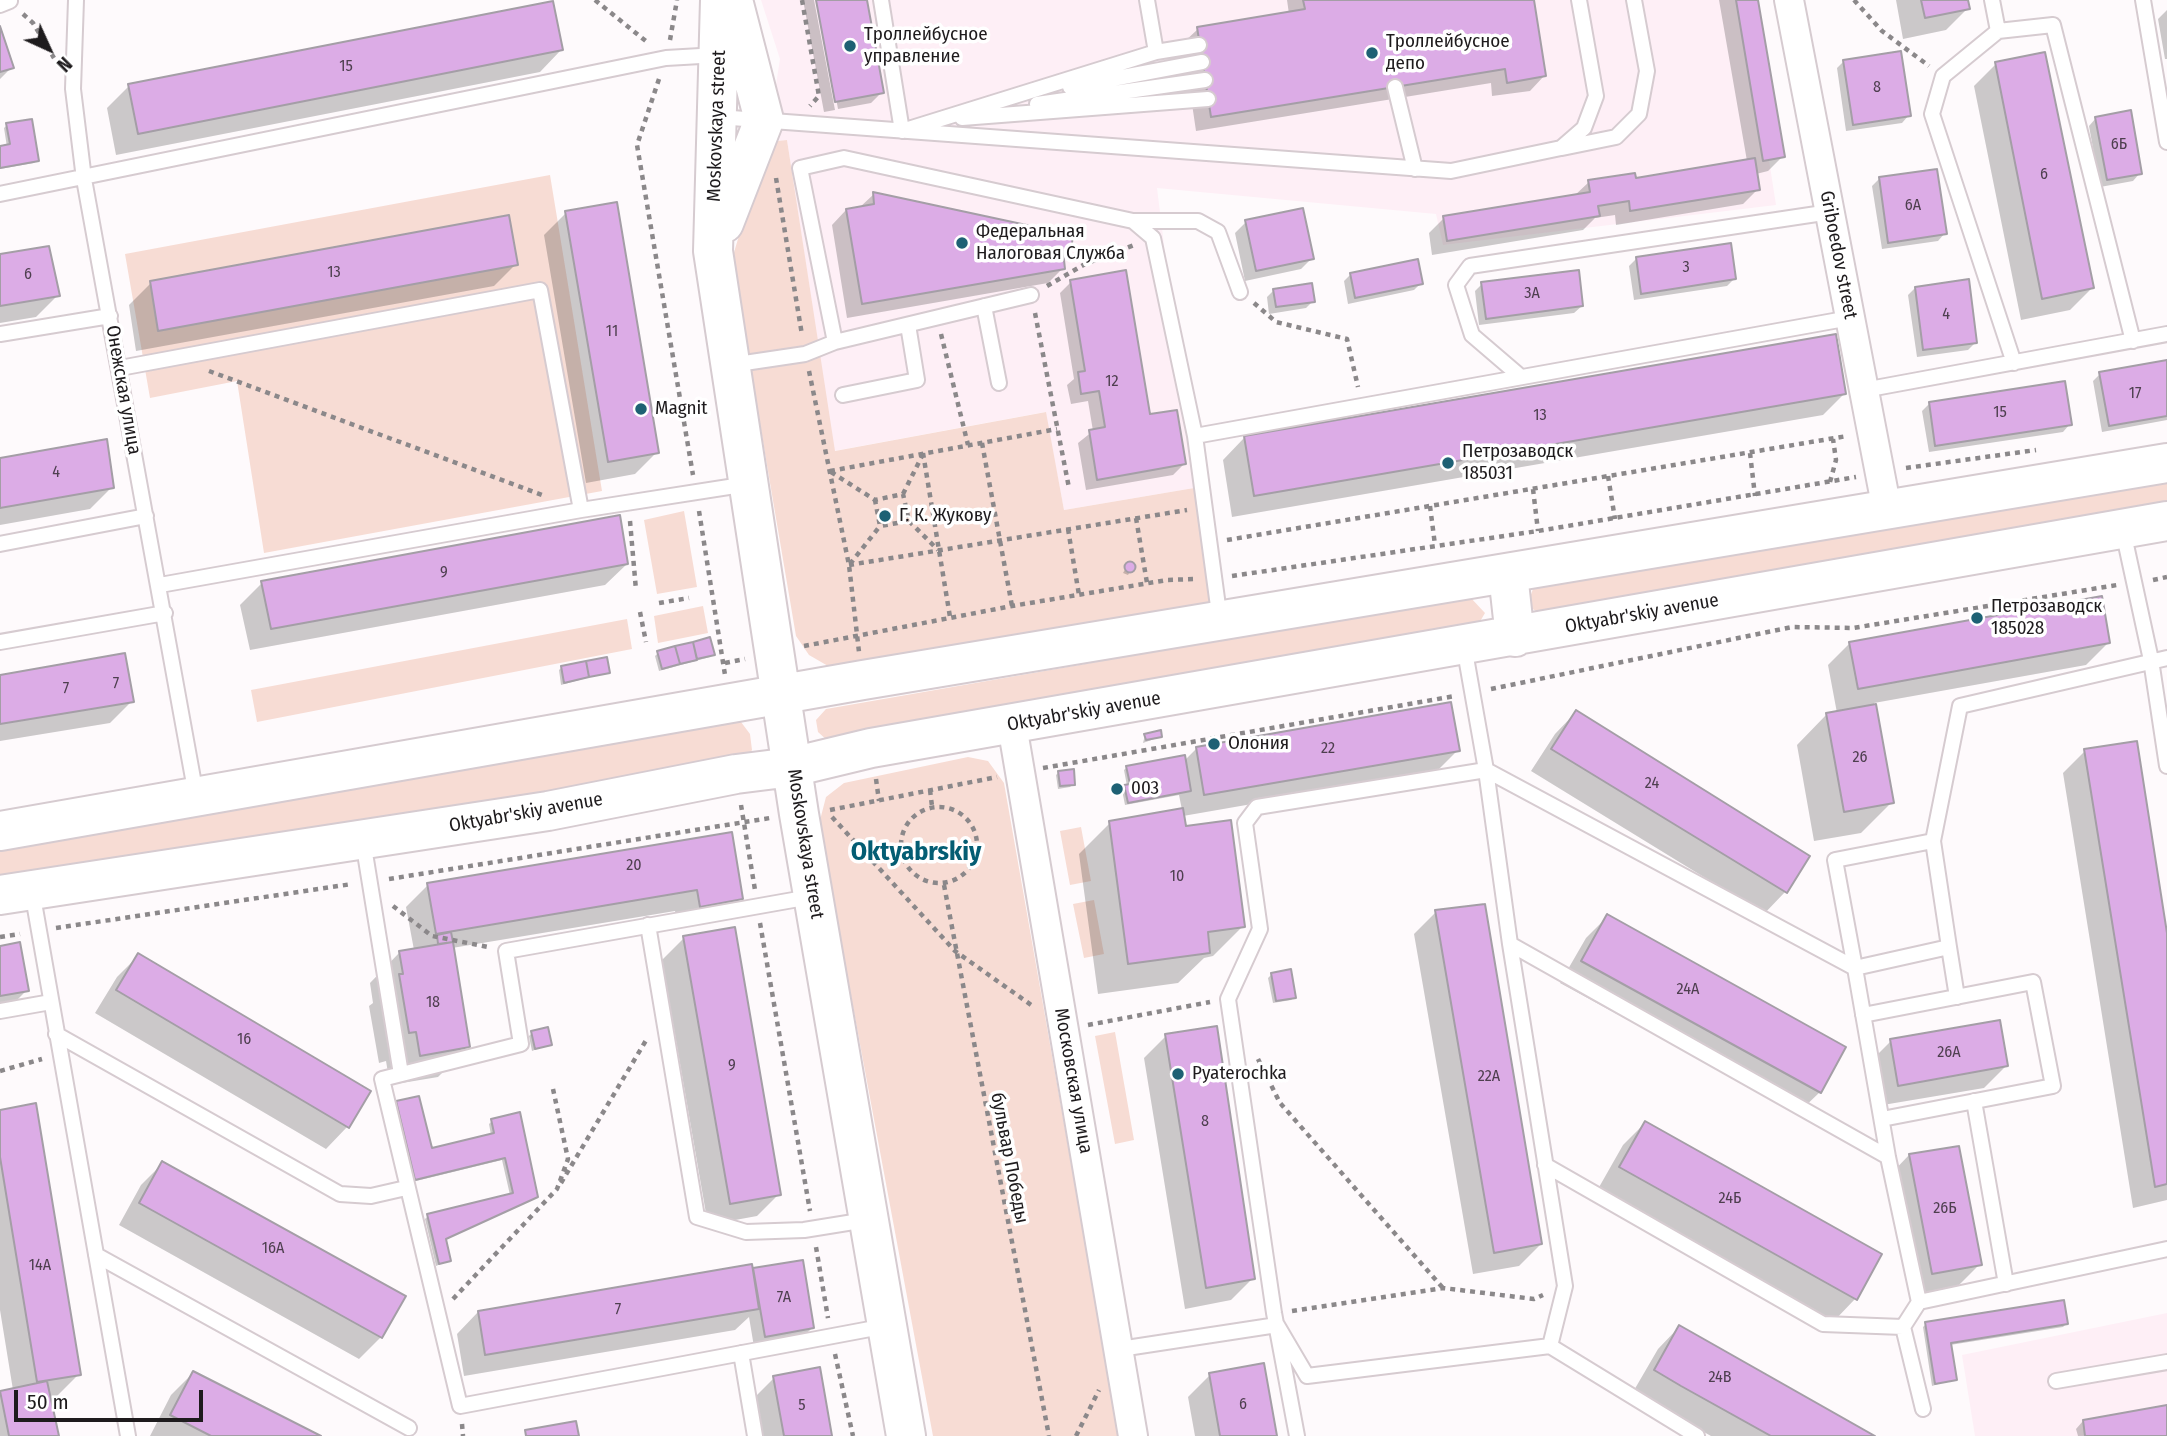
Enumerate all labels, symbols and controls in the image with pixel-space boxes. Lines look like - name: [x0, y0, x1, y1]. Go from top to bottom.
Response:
- north arrow: [14, 14, 84, 84]
- place label: Троллейбусное управление: [864, 24, 988, 68]
- place label: Троллейбусное депо: [1386, 31, 1510, 75]
- marker: Троллейбусное управление: [842, 38, 858, 54]
- marker: Троллейбусное депо: [1364, 45, 1380, 61]
- street label: Moskovskaya street: [703, 50, 731, 202]
- text: N: [52, 52, 76, 76]
- house number: 15: [339, 57, 353, 77]
- house number: 8: [1873, 78, 1881, 98]
- house number: 6Б: [2111, 135, 2127, 155]
- house number: 6: [2040, 165, 2048, 185]
- street label: Griboedov street: [1814, 189, 1862, 321]
- house number: 6А: [1905, 196, 1921, 216]
- place label: Федеральная Налоговая Служба: [976, 221, 1125, 265]
- marker: Федеральная Налоговая Служба: [954, 235, 970, 251]
- house number: 3: [1682, 258, 1690, 278]
- house number: 13: [327, 263, 341, 283]
- house number: 6: [24, 265, 32, 285]
- house number: 3А: [1524, 284, 1540, 304]
- house number: 4: [1942, 305, 1950, 325]
- house number: 11: [606, 322, 618, 342]
- street label: Онежская улица: [100, 324, 146, 456]
- house number: 12: [1105, 372, 1119, 392]
- house number: 17: [2129, 384, 2141, 404]
- place label: Magnit: [655, 398, 708, 420]
- marker: Magnit: [633, 401, 649, 417]
- house number: 15: [1993, 403, 2007, 423]
- house number: 13: [1533, 406, 1547, 426]
- place label: Петрозаводск 185031: [1462, 441, 1573, 485]
- marker: Петрозаводск 185031: [1440, 455, 1456, 471]
- house number: 4: [52, 463, 60, 483]
- place label: Г. К. Жукову: [899, 505, 991, 527]
- marker: Г. К. Жукову: [877, 508, 893, 524]
- house number: 9: [440, 563, 448, 583]
- street label: Oktyabr'skiy avenue: [1563, 589, 1721, 639]
- place label: Петрозаводск 185028: [1991, 596, 2102, 640]
- marker: Петрозаводск 185028: [1969, 610, 1985, 626]
- house number: 7: [113, 674, 119, 694]
- house number: 7: [63, 679, 69, 699]
- street label: Oktyabr'skiy avenue: [1005, 687, 1163, 737]
- place label: Олония: [1228, 733, 1289, 755]
- marker: Олония: [1206, 736, 1222, 752]
- house number: 22: [1321, 739, 1335, 759]
- house number: 26: [1853, 748, 1867, 768]
- street label: Moskovskaya street: [782, 767, 828, 921]
- house number: 24: [1645, 774, 1659, 794]
- place label: 003: [1131, 778, 1159, 800]
- marker: 003: [1109, 781, 1125, 797]
- street label: Oktyabr'skiy avenue: [447, 788, 605, 838]
- district label: Oktyabrskiy: [851, 837, 981, 869]
- house number: 20: [626, 856, 642, 876]
- house number: 10: [1170, 867, 1184, 887]
- house number: 24А: [1677, 980, 1699, 1000]
- house number: 18: [426, 993, 440, 1013]
- street label: Московская улица: [1049, 1006, 1097, 1156]
- house number: 16: [237, 1030, 251, 1050]
- house number: 26А: [1937, 1043, 1961, 1063]
- house number: 9: [728, 1056, 736, 1076]
- place label: Pyaterochka: [1192, 1063, 1287, 1085]
- marker: Pyaterochka: [1170, 1066, 1186, 1082]
- house number: 22А: [1478, 1067, 1500, 1087]
- street label: бульвар Победы: [985, 1091, 1033, 1225]
- house number: 8: [1201, 1112, 1209, 1132]
- house number: 24Б: [1719, 1189, 1741, 1209]
- house number: 26Б: [1933, 1199, 1957, 1219]
- house number: 16А: [262, 1239, 284, 1259]
- house number: 14А: [29, 1256, 51, 1276]
- house number: 7А: [777, 1288, 791, 1308]
- house number: 7: [615, 1300, 621, 1320]
- house number: 24В: [1708, 1368, 1732, 1388]
- scale bar: [18, 1376, 206, 1420]
- text: 50 m: [27, 1389, 69, 1415]
- house number: 6: [1239, 1395, 1247, 1415]
- house number: 5: [798, 1396, 806, 1416]

